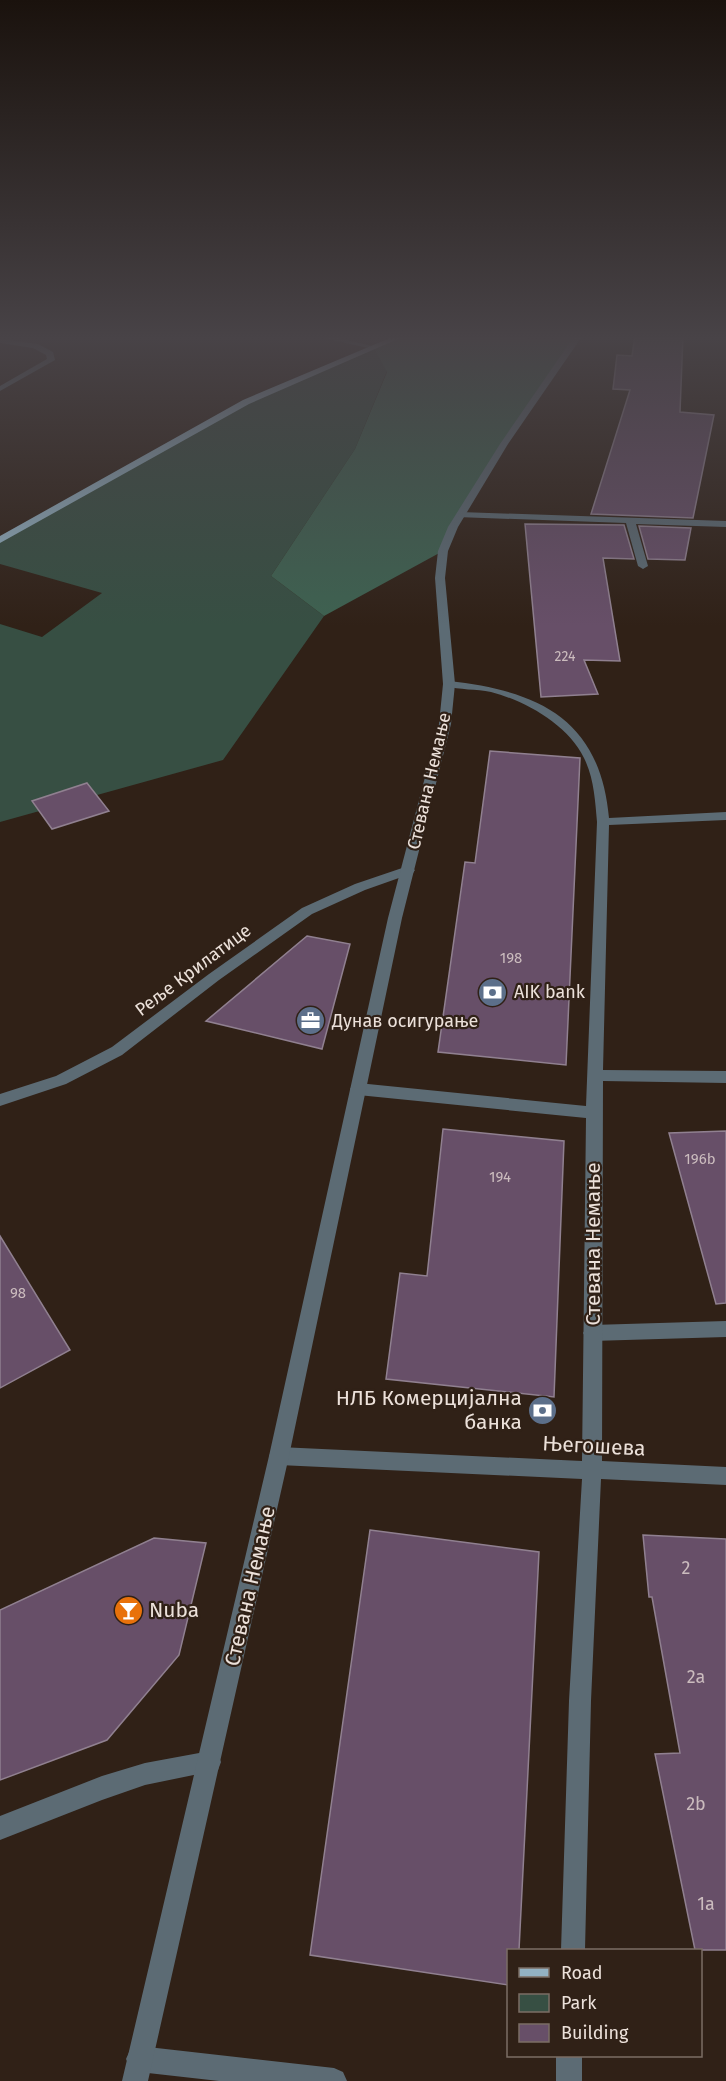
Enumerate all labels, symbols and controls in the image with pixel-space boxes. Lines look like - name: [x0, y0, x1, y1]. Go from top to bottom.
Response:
- house number: 224: [555, 648, 576, 665]
- street label: Стевана Немање: [403, 710, 455, 852]
- street label: Реље Крилатице: [131, 919, 255, 1021]
- house number: 198: [500, 949, 522, 967]
- bank icon: AIK bank: [477, 976, 509, 1008]
- place label: AIK bank: [514, 981, 586, 1003]
- office icon: Дунав осигурање: [295, 1005, 327, 1037]
- place label: Дунав осигурање: [331, 1010, 478, 1032]
- house number: 196b: [684, 1150, 716, 1168]
- street label: Стевана Немање: [580, 1162, 606, 1326]
- house number: 194: [489, 1168, 511, 1186]
- house number: 98: [10, 1284, 26, 1302]
- place label: НЛБ Комерцијална банка: [336, 1385, 522, 1435]
- bank icon: НЛБ Комерцијална банка: [527, 1394, 559, 1426]
- street label: Његошева: [542, 1430, 646, 1462]
- street label: Стевана Немање: [219, 1503, 281, 1669]
- house number: 2: [682, 1557, 691, 1579]
- bar icon: Nuba: [112, 1594, 144, 1626]
- place label: Nuba: [149, 1597, 199, 1623]
- house number: 2a: [687, 1666, 705, 1688]
- house number: 2b: [686, 1793, 706, 1815]
- house number: 1a: [697, 1893, 715, 1915]
- legend: [507, 1949, 702, 2057]
- text: Road: [561, 1962, 603, 1984]
- text: Park: [561, 1992, 597, 2014]
- text: Building: [561, 2022, 629, 2044]

